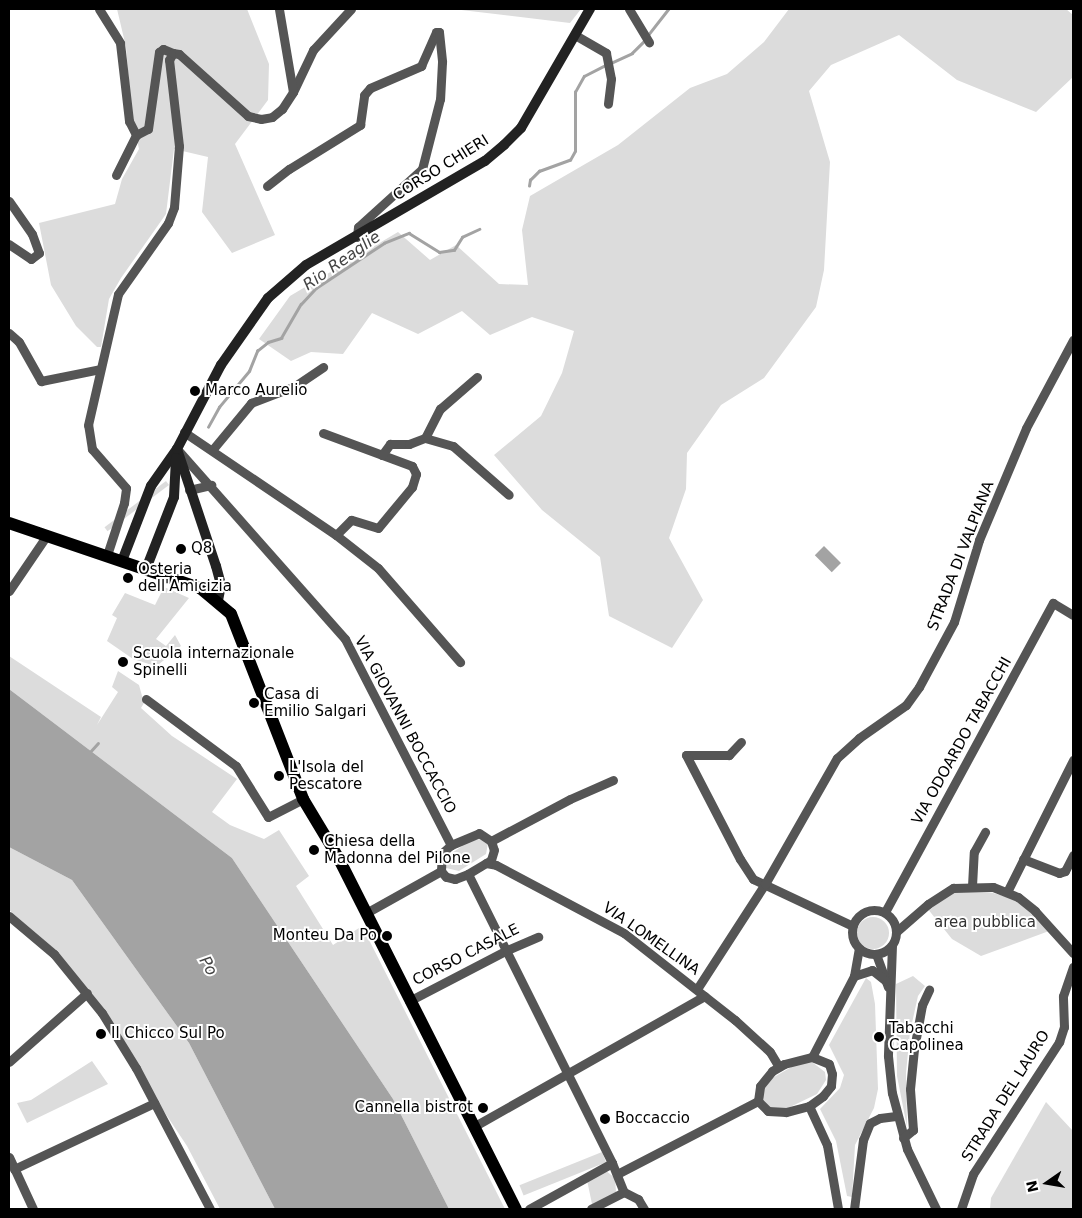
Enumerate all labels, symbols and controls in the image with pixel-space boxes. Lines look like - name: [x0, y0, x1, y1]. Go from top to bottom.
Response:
- street label: CORSO CHIERI: [390, 131, 492, 205]
- water label: Rio Reaglie: [300, 227, 384, 295]
- place label: Marco Aurelio: [205, 382, 308, 400]
- marker: Marco Aurelio: [189, 385, 201, 397]
- street label: STRADA DI VALPIANA: [924, 479, 998, 633]
- place label: Q8: [191, 540, 212, 558]
- marker: Q8: [175, 543, 187, 555]
- place label: Osteria dell'Amicizia: [138, 560, 232, 595]
- marker: Osteria dell'Amicizia: [122, 572, 134, 584]
- street label: VIA GIOVANNI BOCCACCIO: [350, 633, 460, 817]
- place label: Scuola internazionale Spinelli: [133, 644, 294, 679]
- street label: VIA ODOARDO TABACCHI: [908, 654, 1016, 828]
- marker: Scuola internazionale Spinelli: [117, 656, 129, 668]
- place label: Casa di Emilio Salgari: [264, 685, 366, 720]
- marker: Casa di Emilio Salgari: [248, 697, 260, 709]
- place label: L'Isola del Pescatore: [289, 758, 364, 793]
- marker: L'Isola del Pescatore: [273, 770, 285, 782]
- place label: Chiesa della Madonna del Pilone: [324, 832, 470, 867]
- marker: Chiesa della Madonna del Pilone: [308, 844, 320, 856]
- street label: VIA LOMELLINA: [599, 899, 703, 979]
- park label: area pubblica: [934, 914, 1036, 932]
- street label: CORSO CASALE: [410, 920, 522, 990]
- place label: Monteu Da Po: [273, 927, 377, 945]
- marker: Monteu Da Po: [381, 930, 393, 942]
- water label: Po: [195, 953, 221, 979]
- place label: Tabacchi Capolinea: [889, 1019, 964, 1054]
- place label: Il Chicco Sul Po: [111, 1025, 225, 1043]
- street label: STRADA DEL LAURO: [958, 1027, 1054, 1165]
- marker: Il Chicco Sul Po: [95, 1028, 107, 1040]
- marker: Tabacchi Capolinea: [873, 1031, 885, 1043]
- place label: Cannella bistrot: [355, 1099, 473, 1117]
- marker: Cannella bistrot: [477, 1102, 489, 1114]
- place label: Boccaccio: [615, 1110, 690, 1128]
- marker: Boccaccio: [599, 1113, 611, 1125]
- north arrow: [1022, 1158, 1072, 1208]
- text: N: [1023, 1179, 1041, 1194]

